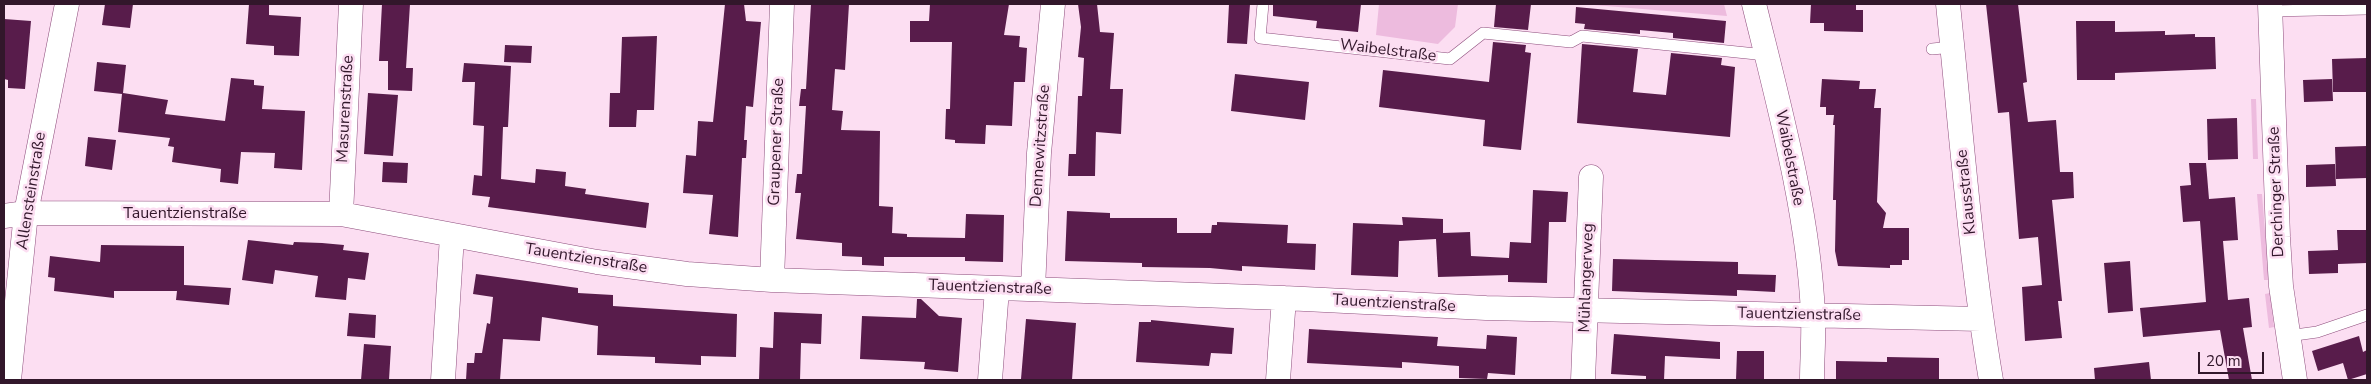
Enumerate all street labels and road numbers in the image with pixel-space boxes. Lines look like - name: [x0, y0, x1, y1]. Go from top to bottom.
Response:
- street label: Waibelstraße: [1339, 36, 1437, 66]
- street label: Masurenstraße: [334, 55, 358, 163]
- street label: Graupener Straße: [765, 78, 789, 206]
- street label: Dennewitzstraße: [1027, 84, 1055, 208]
- street label: Waibelstraße: [1770, 109, 1808, 207]
- street label: Derchinger Straße: [2265, 126, 2289, 258]
- street label: Allensteinstraße: [13, 131, 51, 251]
- street label: Klausstraße: [1953, 148, 1981, 236]
- street label: Tauentzienstraße: [123, 204, 247, 224]
- street label: Mühlangerweg: [1575, 223, 1599, 333]
- street label: Tauentzienstraße: [524, 240, 648, 278]
- street label: Tauentzienstraße: [928, 276, 1052, 300]
- street label: Tauentzienstraße: [1332, 291, 1456, 317]
- street label: Tauentzienstraße: [1737, 304, 1861, 326]

